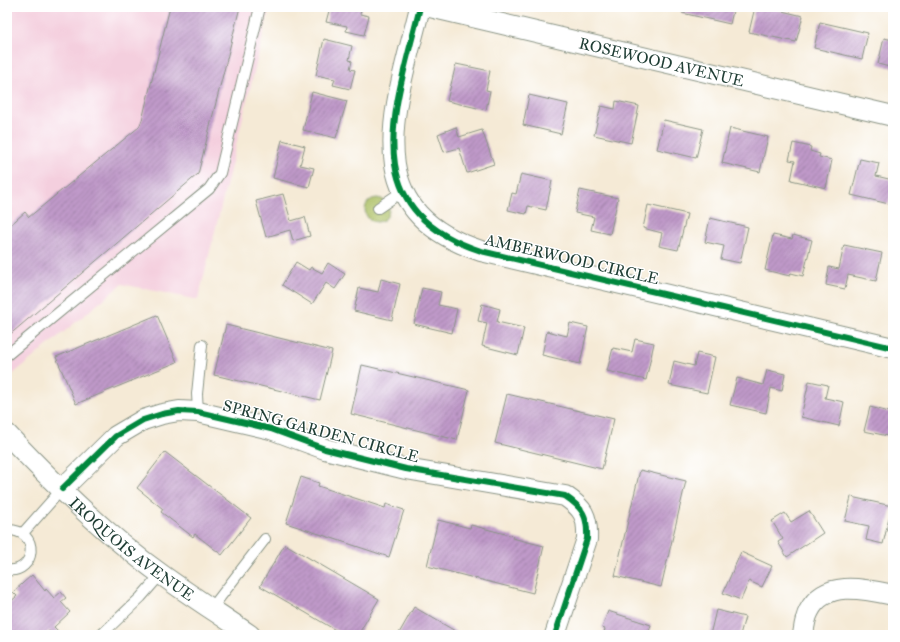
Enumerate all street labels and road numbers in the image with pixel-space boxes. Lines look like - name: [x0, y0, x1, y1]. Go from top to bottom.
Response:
- street label: ROSEWOOD AVENUE: [577, 33, 746, 90]
- street label: AMBERWOOD CIRCLE: [482, 229, 661, 288]
- street label: SPRING GARDEN CIRCLE: [221, 396, 421, 466]
- street label: IROQUOIS AVENUE: [66, 493, 198, 604]

